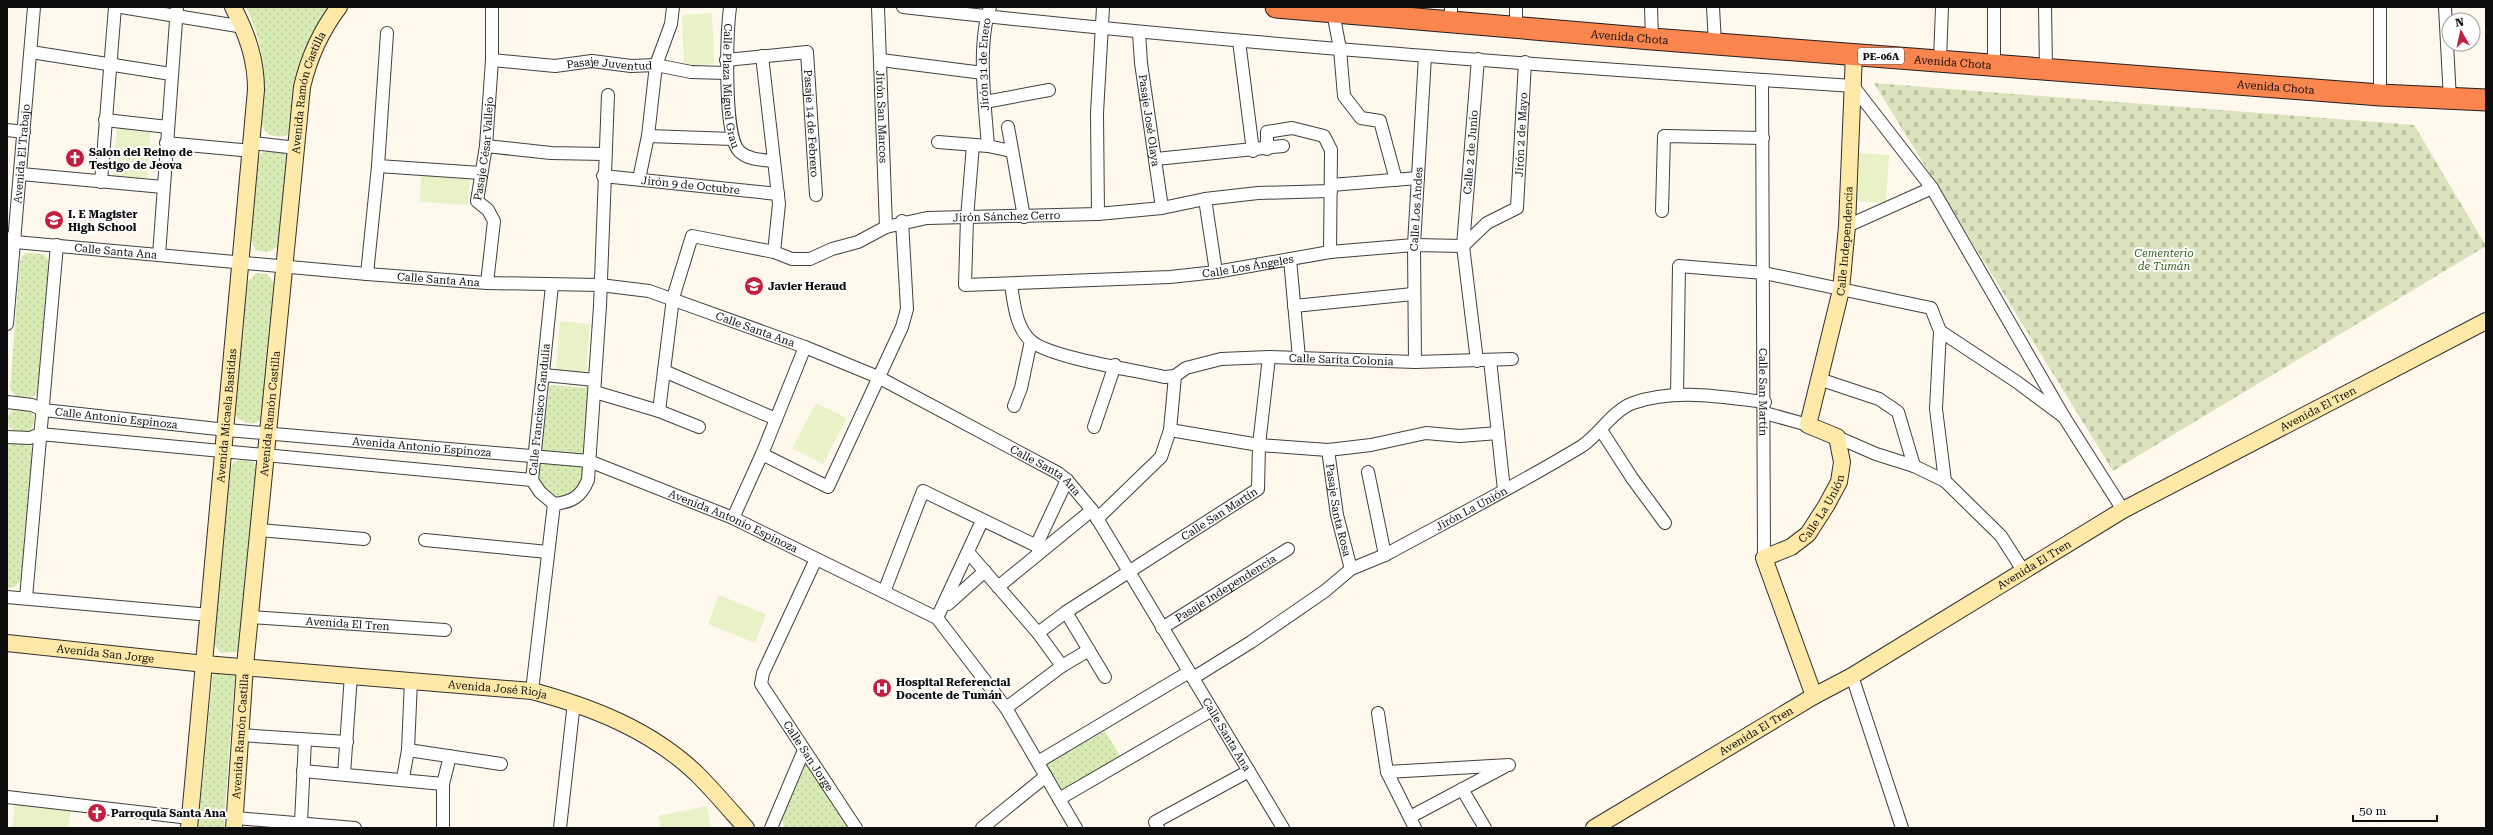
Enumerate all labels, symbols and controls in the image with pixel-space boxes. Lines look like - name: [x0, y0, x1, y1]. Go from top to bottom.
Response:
- north arrow: [2441, 12, 2481, 52]
- text: N: [2454, 15, 2465, 30]
- street label: Jirón 31 de Enero: [976, 16, 993, 111]
- street label: Calle Plaza Miguel Grau: [721, 23, 742, 150]
- street label: Avenida Chota: [1590, 27, 1669, 47]
- street label: Avenida Ramón Castilla: [289, 29, 328, 154]
- road number: PE-06A: [1858, 48, 1904, 64]
- street label: Avenida Chota: [1913, 53, 1992, 72]
- street label: Pasaje Juventud: [566, 54, 652, 73]
- street label: Pasaje 14 de Febrero: [802, 69, 821, 178]
- street label: Jirón San Marcos: [874, 70, 890, 163]
- street label: Pasaje José Olaya: [1136, 73, 1162, 167]
- street label: Avenida Chota: [2237, 78, 2315, 96]
- street label: Jirón 2 de Mayo: [1512, 92, 1530, 177]
- street label: Pasaje César Vallejo: [471, 96, 496, 201]
- street label: Avenida El Trabajo: [11, 103, 32, 204]
- street label: Calle 2 de Junio: [1461, 109, 1480, 195]
- place label: Salon del Reino de Testigo de Jeova: [89, 146, 193, 172]
- church icon: Salon del Reino de Testigo de Jeova: [64, 147, 86, 169]
- street label: Calle Los Andes: [1407, 167, 1425, 251]
- street label: Jirón 9 de Octubre: [641, 173, 741, 197]
- street label: Calle Independencia: [1833, 186, 1855, 297]
- place label: I. E Magister High School: [68, 208, 138, 234]
- street label: Jirón Sánchez Cerro: [953, 208, 1061, 224]
- school or university icon: I. E Magister High School: [43, 209, 65, 231]
- street label: Calle Santa Ana: [74, 241, 158, 261]
- park label: Cementerio de Tumán: [2134, 247, 2194, 273]
- street label: Calle Los Ángeles: [1201, 252, 1295, 280]
- street label: Calle Santa Ana: [396, 270, 480, 289]
- school or university icon: Javier Heraud: [743, 275, 765, 297]
- place label: Javier Heraud: [768, 280, 847, 293]
- street label: Calle Santa Ana: [714, 309, 797, 349]
- street label: Calle Francisco Gandulia: [526, 343, 552, 476]
- street label: Avenida Micaela Bastidas: [214, 348, 239, 483]
- street label: Calle San Martín: [1757, 348, 1770, 436]
- street label: Avenida Ramón Castilla: [257, 350, 282, 477]
- street label: Calle Sarita Colonia: [1289, 351, 1394, 368]
- street label: Avenida El Tren: [2278, 383, 2358, 434]
- street label: Calle Antonio Espinoza: [54, 405, 178, 431]
- street label: Avenida Antonio Espinoza: [352, 434, 492, 459]
- street label: Calle Santa Ana: [1008, 442, 1084, 498]
- street label: Pasaje Santa Rosa: [1323, 463, 1354, 558]
- street label: Calle La Unión: [1796, 474, 1847, 546]
- street label: Jirón La Unión: [1433, 484, 1509, 533]
- street label: Calle San Martín: [1179, 485, 1260, 543]
- street label: Avenida Antonio Espinoza: [667, 487, 800, 555]
- street label: Avenida El Tren: [1995, 537, 2073, 592]
- street label: Pasaje Independencia: [1173, 552, 1278, 625]
- street label: Avenida El Tren: [305, 614, 390, 633]
- street label: Avenida San Jorge: [56, 642, 155, 665]
- street label: Avenida Ramón Castilla: [229, 673, 251, 799]
- place label: Hospital Referencial Docente de Tumán: [896, 676, 1011, 702]
- hospital icon: Hospital Referencial Docente de Tumán: [871, 677, 893, 699]
- street label: Avenida José Rioja: [448, 678, 549, 701]
- street label: Calle Santa Ana: [1200, 695, 1254, 773]
- street label: Avenida El Tren: [1717, 704, 1795, 758]
- street label: Calle San Jorge: [781, 718, 836, 793]
- scale bar: [2353, 797, 2437, 823]
- church icon: Parroquia Santa Ana: [86, 802, 108, 824]
- text: 50 m: [2359, 804, 2386, 818]
- place label: Parroquia Santa Ana: [111, 807, 226, 820]

